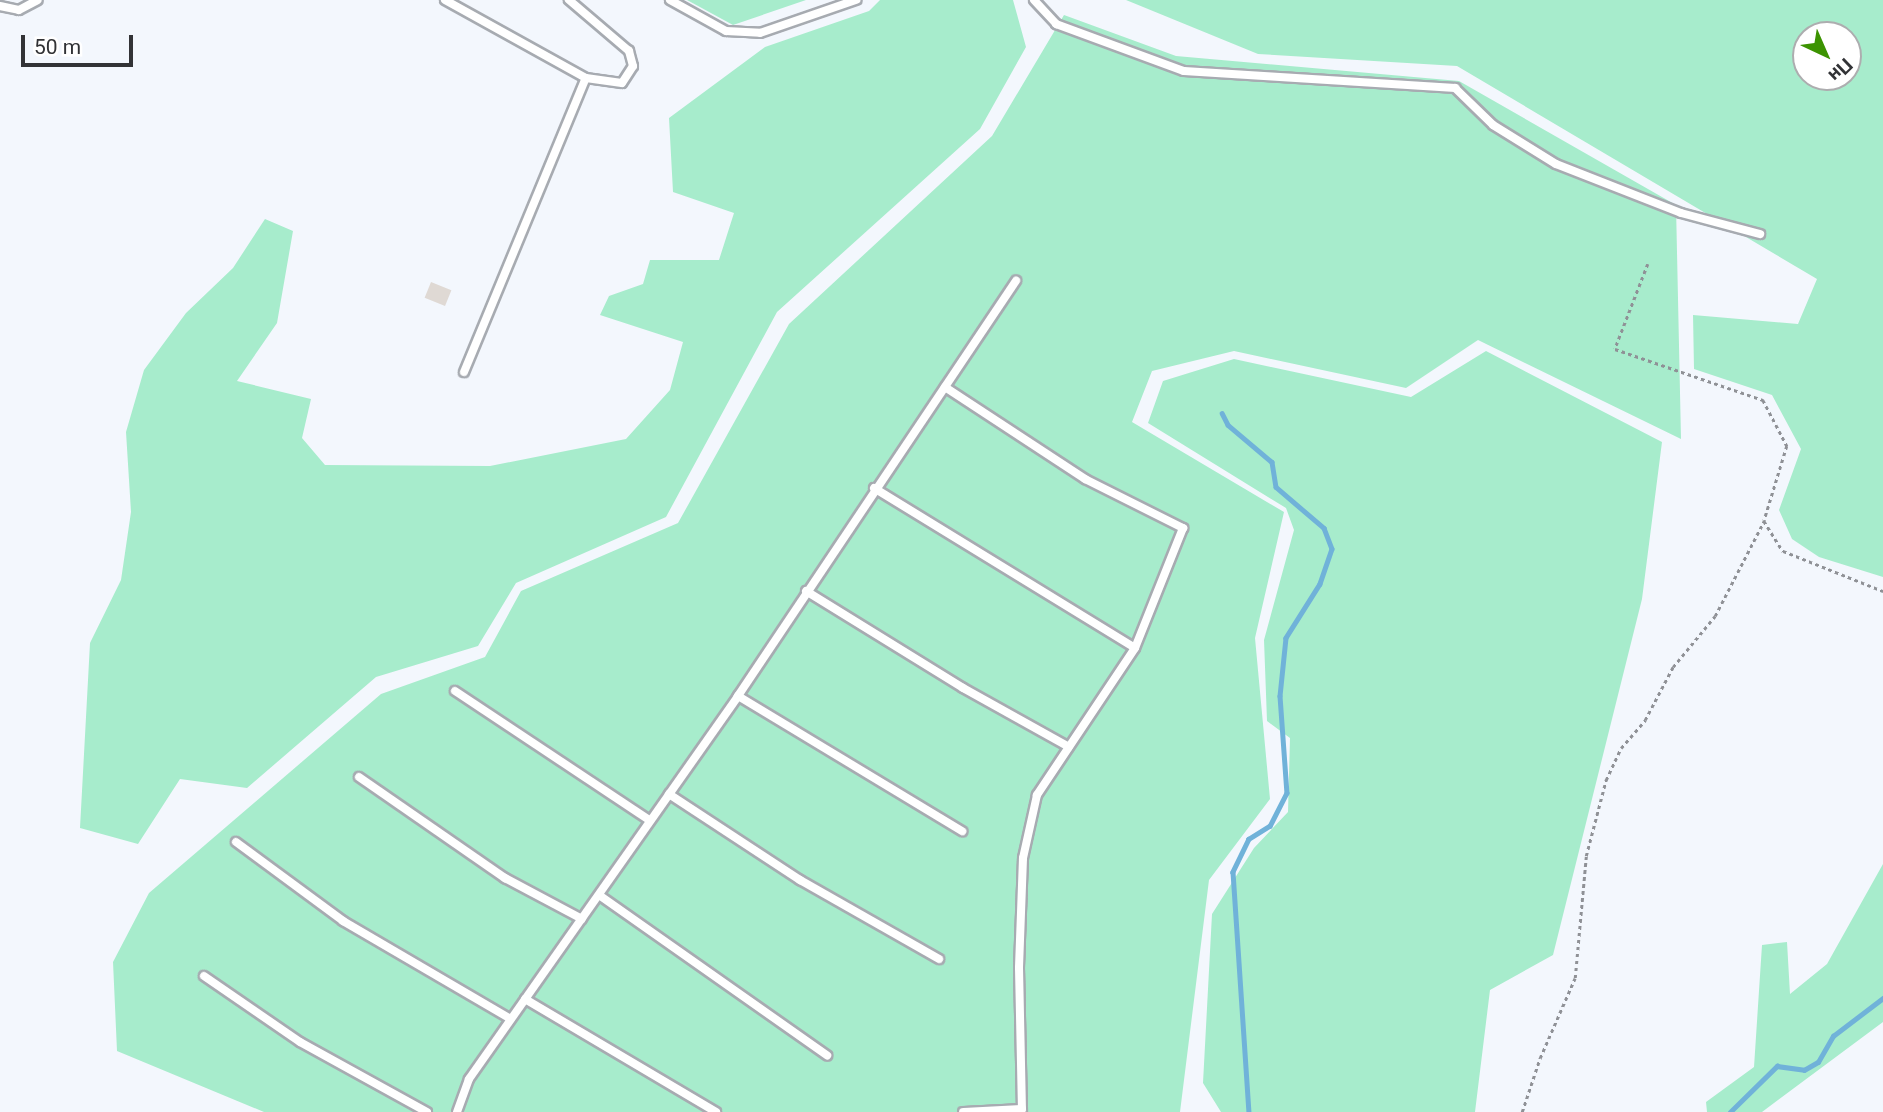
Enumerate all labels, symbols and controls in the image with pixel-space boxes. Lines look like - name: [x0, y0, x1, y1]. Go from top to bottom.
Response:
- scale bar: [24, 21, 136, 65]
- north arrow: [1792, 21, 1862, 91]
- text: 50 m: [34, 35, 81, 59]
- text: Пн: [1824, 53, 1857, 87]

